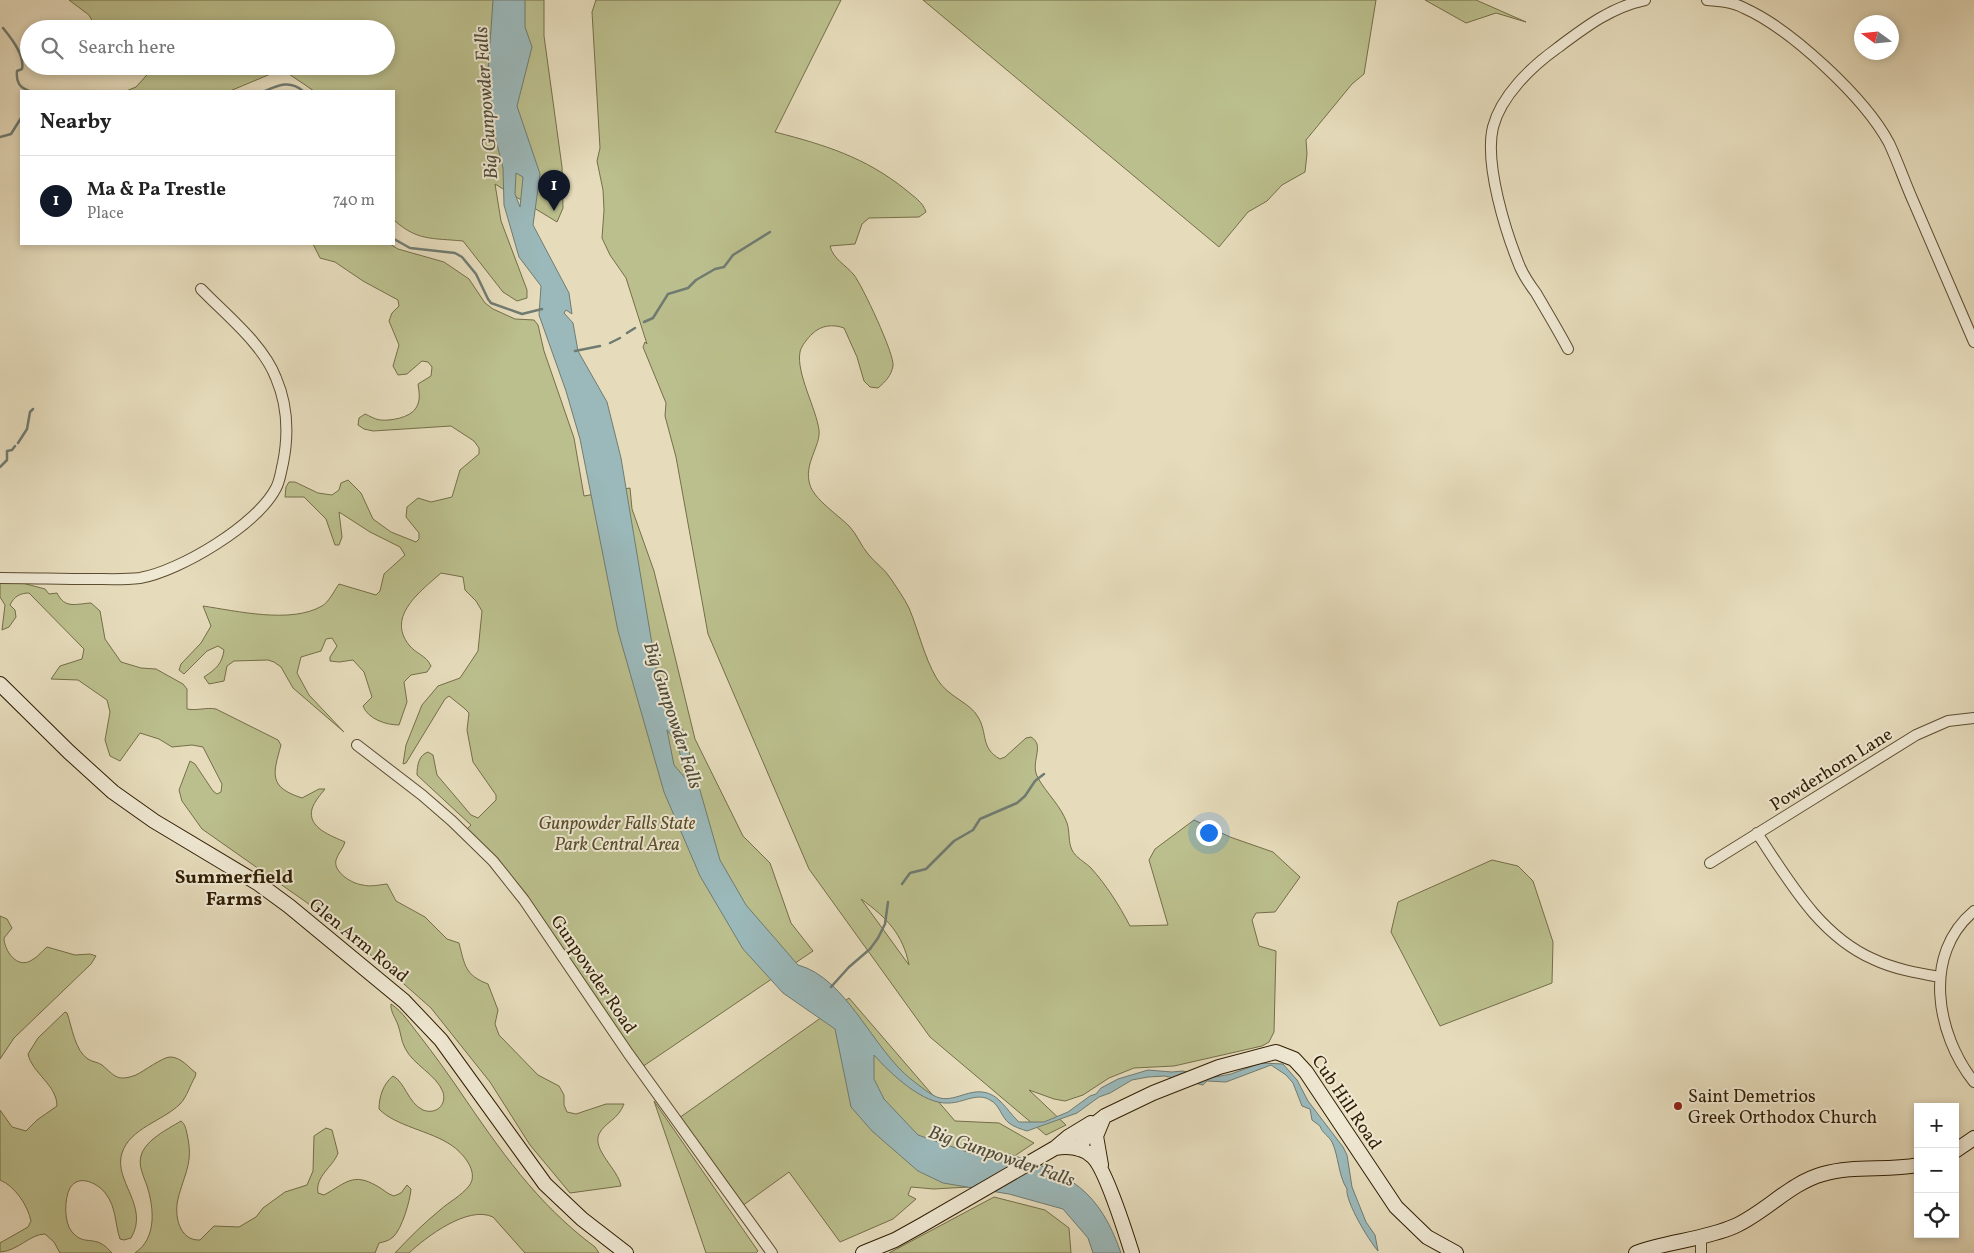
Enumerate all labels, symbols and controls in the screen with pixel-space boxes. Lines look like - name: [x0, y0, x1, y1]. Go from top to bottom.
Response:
- north arrow: [1854, 15, 1899, 60]
- search box: [20, 20, 395, 75]
- water label: Big Gunpowder Falls: [469, 26, 505, 180]
- icon: search: [38, 34, 66, 62]
- text: Search here: [78, 35, 175, 61]
- text: Nearby: [40, 108, 111, 137]
- pin: 1: [538, 170, 570, 211]
- text: Ma & Pa Trestle: [87, 177, 226, 203]
- text: 1: [53, 190, 59, 212]
- text: 740 m: [333, 190, 375, 212]
- text: Place: [87, 203, 124, 225]
- water label: Big Gunpowder Falls: [636, 639, 708, 793]
- street label: Powderhorn Lane: [1766, 723, 1898, 818]
- park label: Gunpowder Falls State Park Central Area: [539, 812, 696, 858]
- your location: [1196, 820, 1222, 846]
- district label: Summerfield Farms: [175, 865, 294, 913]
- street label: Glen Arm Road: [303, 893, 413, 989]
- street label: Gunpowder Road: [544, 911, 642, 1039]
- street label: Cub Hill Road: [1305, 1051, 1387, 1155]
- place label: Saint Demetrios Greek Orthodox Church: [1688, 1085, 1878, 1131]
- marker: Saint Demetrios Greek Orthodox Church: [1672, 1100, 1684, 1112]
- map controls: [1914, 1103, 1959, 1238]
- button: +: [1914, 1103, 1959, 1148]
- water label: Big Gunpowder Falls: [925, 1120, 1078, 1194]
- button: −: [1914, 1148, 1959, 1193]
- button: locate: [1914, 1193, 1959, 1238]

